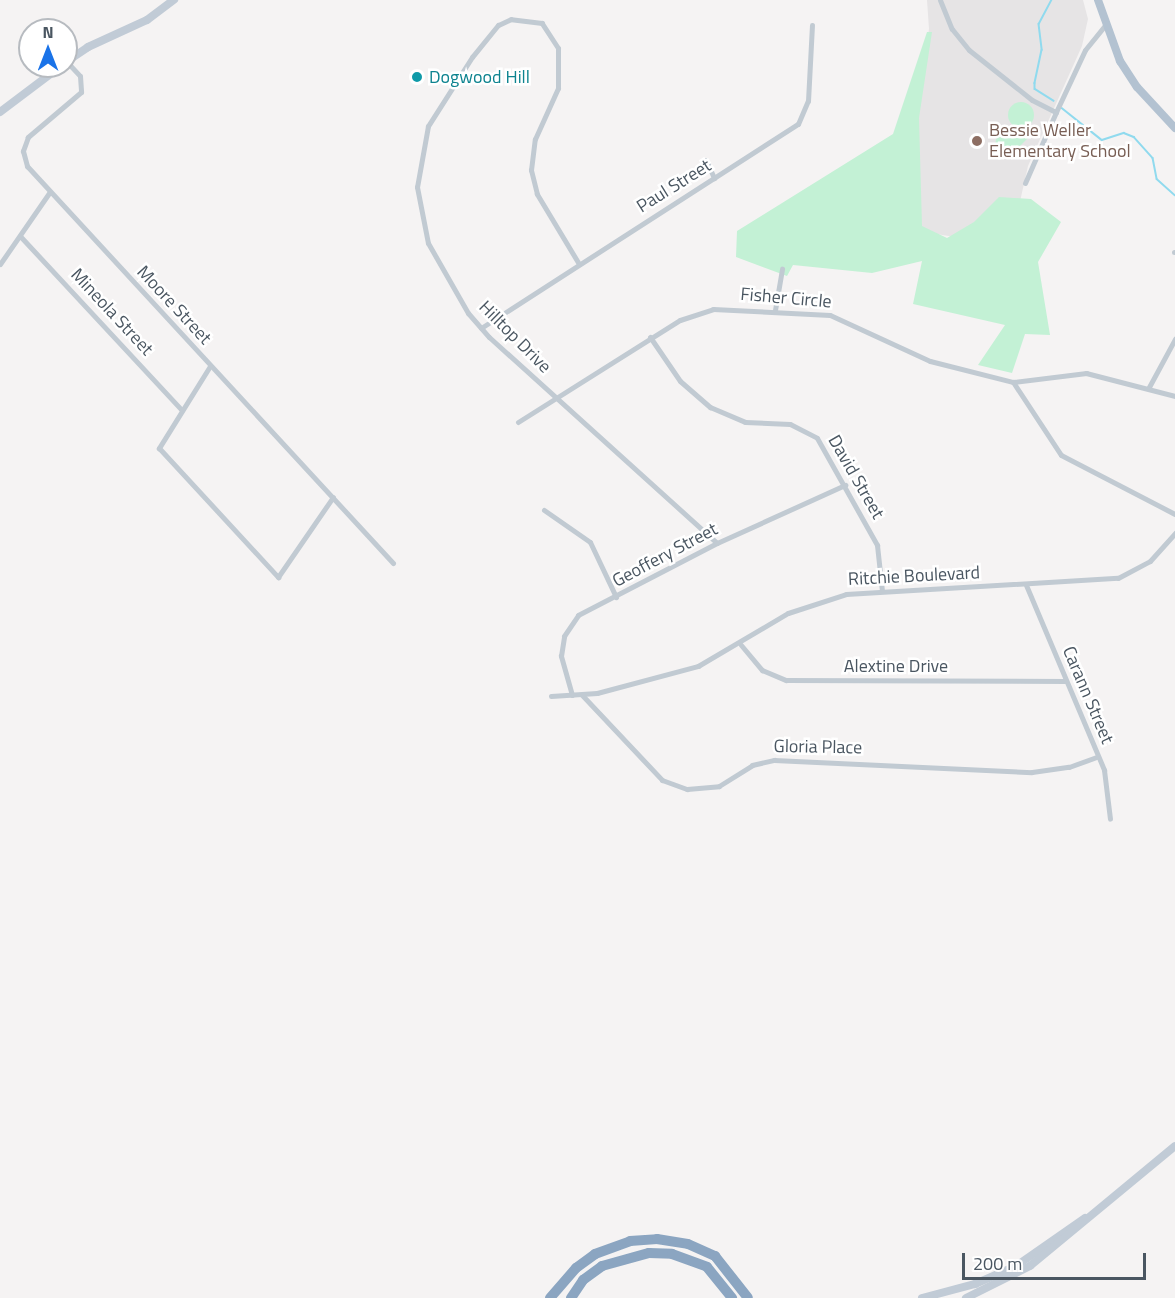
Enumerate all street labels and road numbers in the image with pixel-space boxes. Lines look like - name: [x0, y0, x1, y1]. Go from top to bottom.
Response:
- street label: Paul Street: [633, 155, 715, 217]
- street label: Moore Street: [132, 261, 216, 349]
- street label: Mineola Street: [66, 264, 158, 360]
- street label: Fisher Circle: [739, 283, 833, 313]
- street label: Hilltop Drive: [474, 296, 556, 378]
- street label: David Street: [823, 431, 889, 523]
- street label: Geoffery Street: [609, 518, 721, 592]
- street label: Ritchie Boulevard: [847, 562, 981, 590]
- street label: Carann Street: [1058, 643, 1118, 747]
- street label: Alextine Drive: [844, 655, 948, 677]
- street label: Gloria Place: [774, 735, 862, 759]

